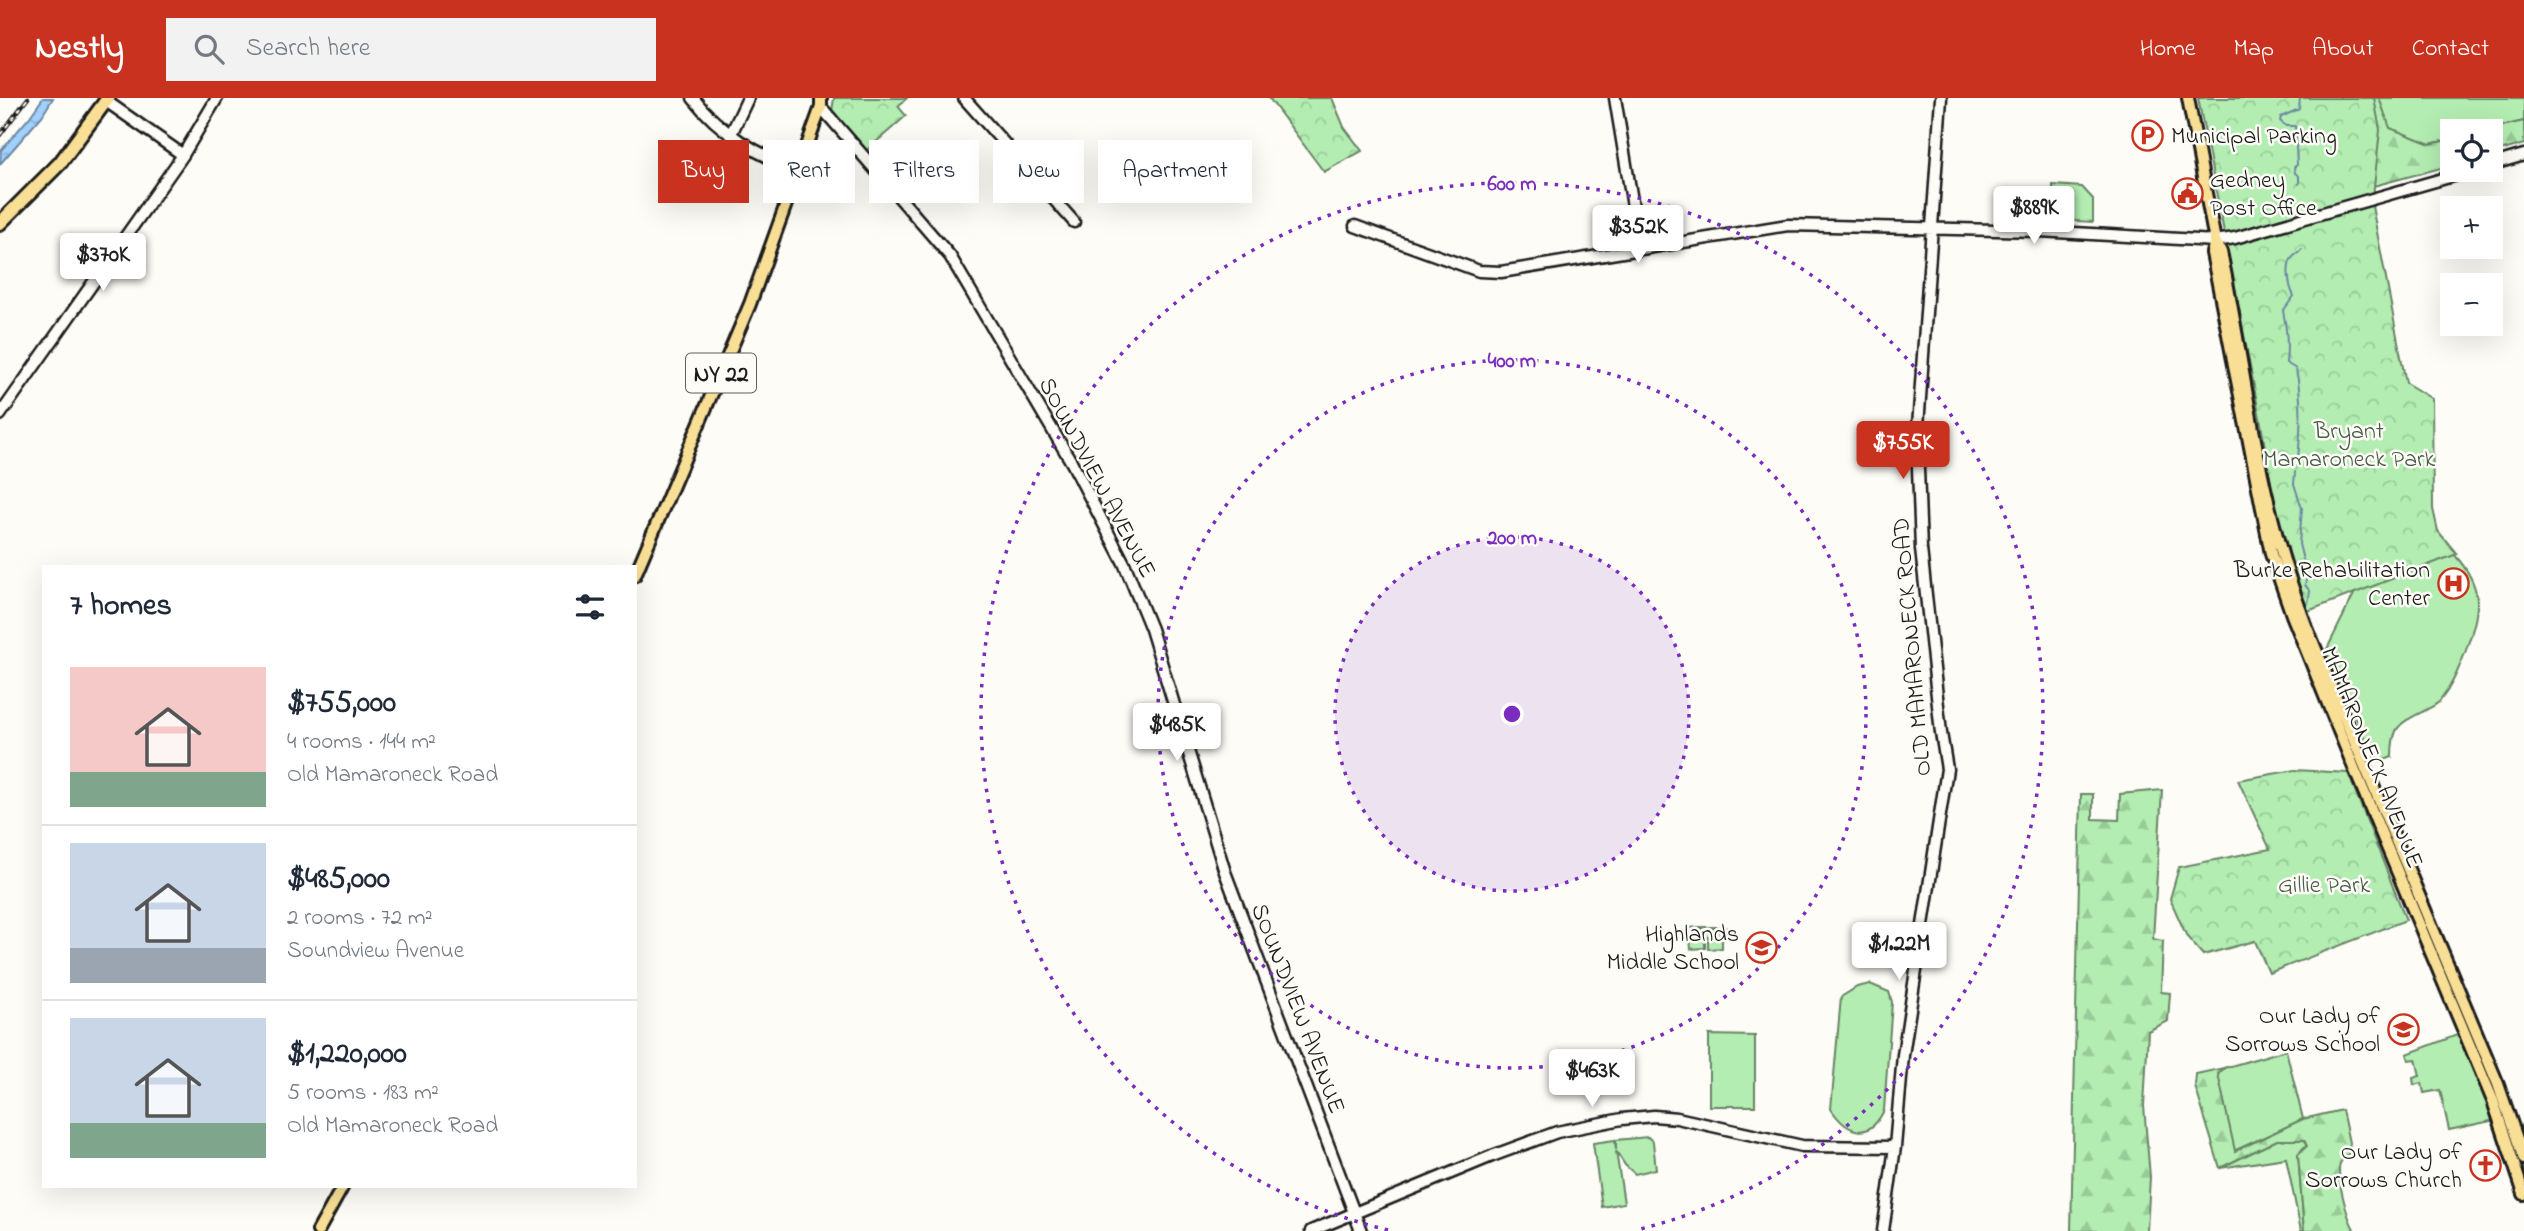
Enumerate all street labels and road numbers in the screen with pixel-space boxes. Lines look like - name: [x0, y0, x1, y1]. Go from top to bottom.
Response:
- road number: NY 22: [686, 354, 756, 392]
- street label: SOUNDVIEW AVENUE: [1028, 372, 1164, 585]
- street label: OLD MAMARONECK ROAD: [1885, 516, 1942, 778]
- street label: MAMARONECK AVENUE: [2310, 642, 2431, 874]
- street label: SOUNDVIEW AVENUE: [1240, 899, 1353, 1119]

